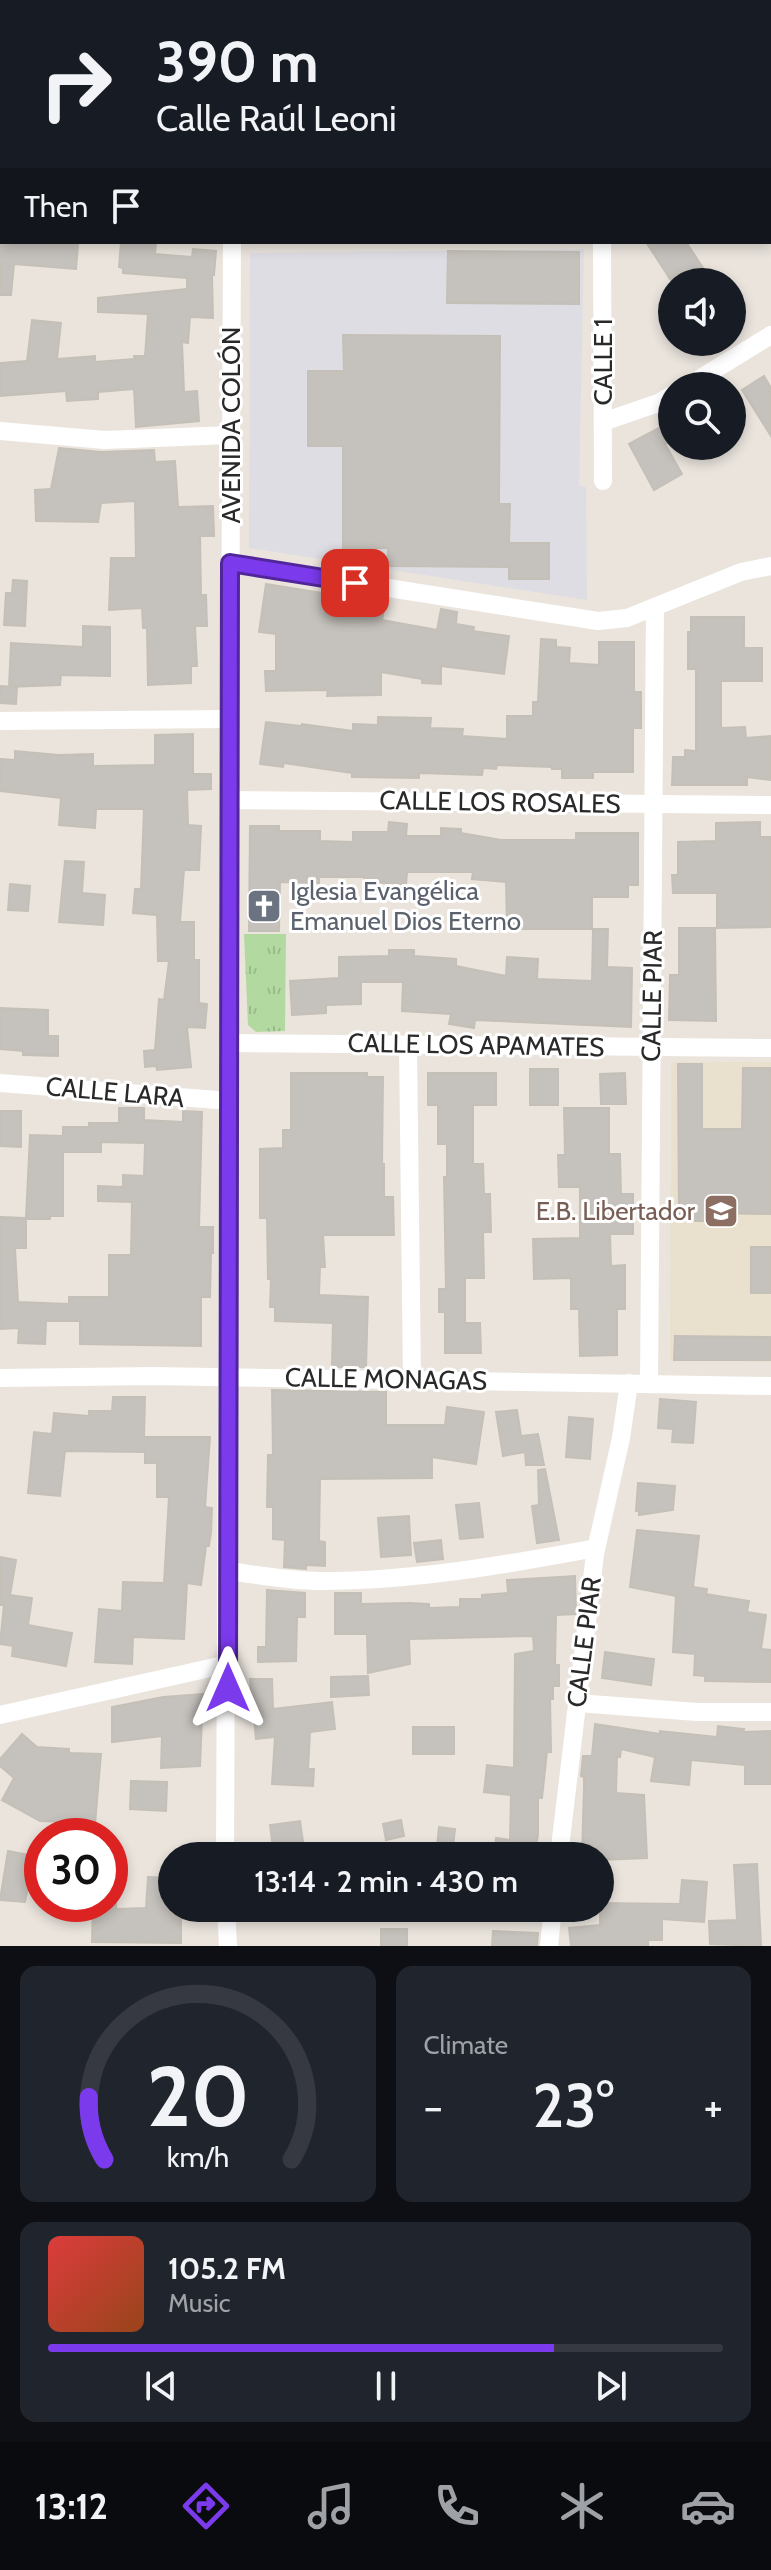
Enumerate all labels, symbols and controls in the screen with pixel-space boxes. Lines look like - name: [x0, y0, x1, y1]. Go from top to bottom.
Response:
- text: 390 m: [156, 28, 318, 96]
- icon: right: [24, 32, 128, 136]
- text: Calle Raúl Leoni: [156, 96, 397, 140]
- icon: arrive: [104, 184, 148, 228]
- text: Then: [24, 188, 88, 225]
- map controls: [658, 268, 746, 460]
- button: sound: [658, 268, 746, 356]
- street label: CALLE 1: [587, 319, 619, 405]
- street label: AVENIDA COLÓN: [215, 327, 247, 523]
- button: search: [658, 372, 746, 460]
- pin: [321, 549, 389, 617]
- icon: arrive: [333, 561, 377, 605]
- street label: CALLE LOS ROSALES: [379, 784, 621, 820]
- place label: Iglesia Evangélica Emanuel Dios Eterno: [290, 875, 521, 937]
- church icon: Iglesia Evangélica Emanuel Dios Eterno: [245, 887, 283, 925]
- street label: CALLE PIAR: [635, 930, 669, 1062]
- street label: CALLE LOS APAMATES: [347, 1027, 605, 1063]
- street label: CALLE LARA: [44, 1070, 186, 1114]
- school or university icon: E.B. Libertador: [702, 1192, 740, 1230]
- place label: E.B. Libertador: [536, 1195, 696, 1227]
- street label: CALLE MONAGAS: [285, 1361, 487, 1397]
- street label: CALLE PIAR: [560, 1574, 608, 1709]
- position arrow: [186, 1646, 270, 1730]
- speed limit sign: 30: [24, 1818, 128, 1922]
- text: 13:14 · 2 min · 430 m: [254, 1863, 518, 1900]
- text: Climate: [424, 2029, 508, 2061]
- text: 20: [146, 2046, 249, 2147]
- text: 23°: [533, 2069, 614, 2142]
- text: −: [424, 2080, 443, 2133]
- text: +: [704, 2080, 723, 2133]
- text: km/h: [166, 2139, 229, 2174]
- text: 105.2 FM: [168, 2250, 286, 2287]
- text: Music: [168, 2287, 231, 2319]
- icon: previous: [139, 2364, 183, 2408]
- icon: pause: [364, 2364, 408, 2408]
- icon: next: [589, 2364, 633, 2408]
- icon: directions: [178, 2478, 234, 2534]
- icon: music: [303, 2478, 359, 2534]
- icon: phone: [429, 2478, 485, 2534]
- icon: climate: [554, 2478, 610, 2534]
- icon: car: [680, 2478, 736, 2534]
- text: 13:12: [35, 2484, 108, 2528]

